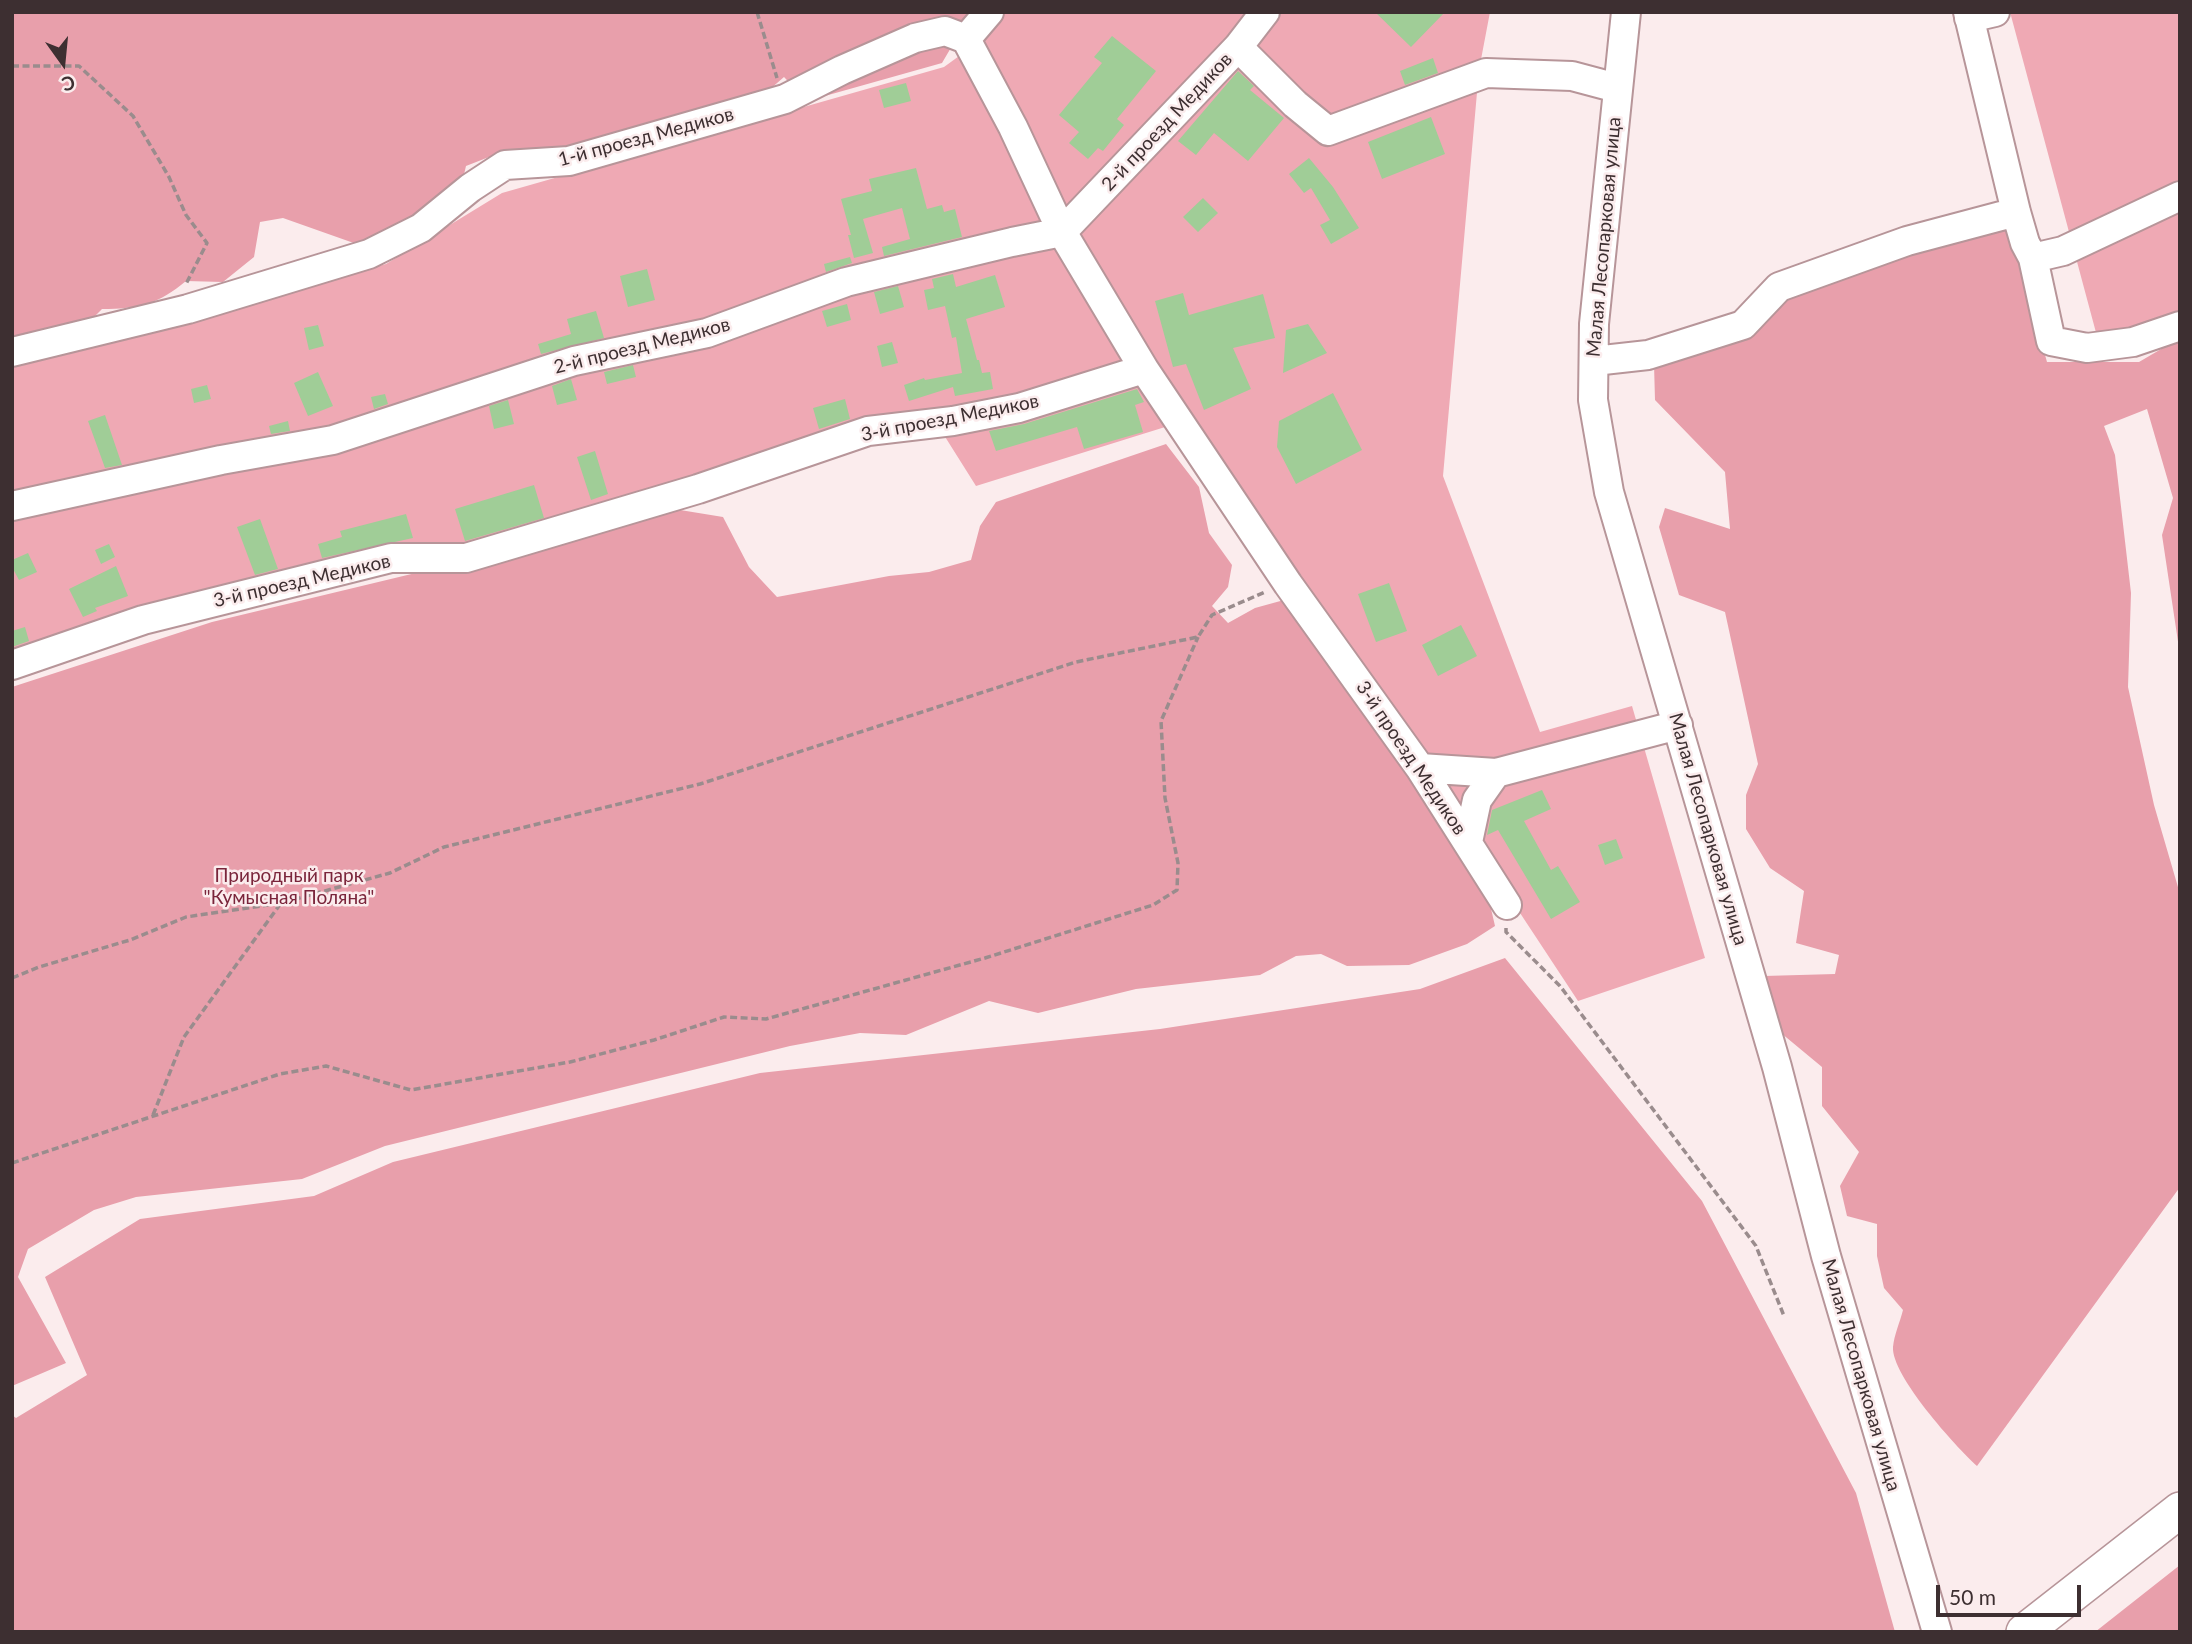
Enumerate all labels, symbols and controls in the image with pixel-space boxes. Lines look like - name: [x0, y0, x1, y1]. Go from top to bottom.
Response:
- north arrow: [28, 28, 98, 98]
- street label: 2-й проезд Медиков: [1097, 48, 1237, 196]
- text: С: [60, 71, 78, 97]
- street label: 1-й проезд Медиков: [556, 103, 736, 171]
- street label: Малая Лесопарковая улица: [1582, 116, 1626, 358]
- street label: 2-й проезд Медиков: [552, 313, 732, 379]
- street label: 3-й проезд Медиков: [859, 390, 1041, 446]
- street label: 3-й проезд Медиков: [211, 550, 393, 612]
- street label: 3-й проезд Медиков: [1351, 677, 1471, 839]
- street label: Малая Лесопарковая улица: [1664, 710, 1752, 948]
- park label: Природный парк "Кумысная Поляна": [204, 865, 374, 909]
- street label: Малая Лесопарковая улица: [1817, 1256, 1905, 1494]
- scale bar: [1940, 1570, 2085, 1614]
- text: 50 m: [1949, 1584, 1996, 1609]

